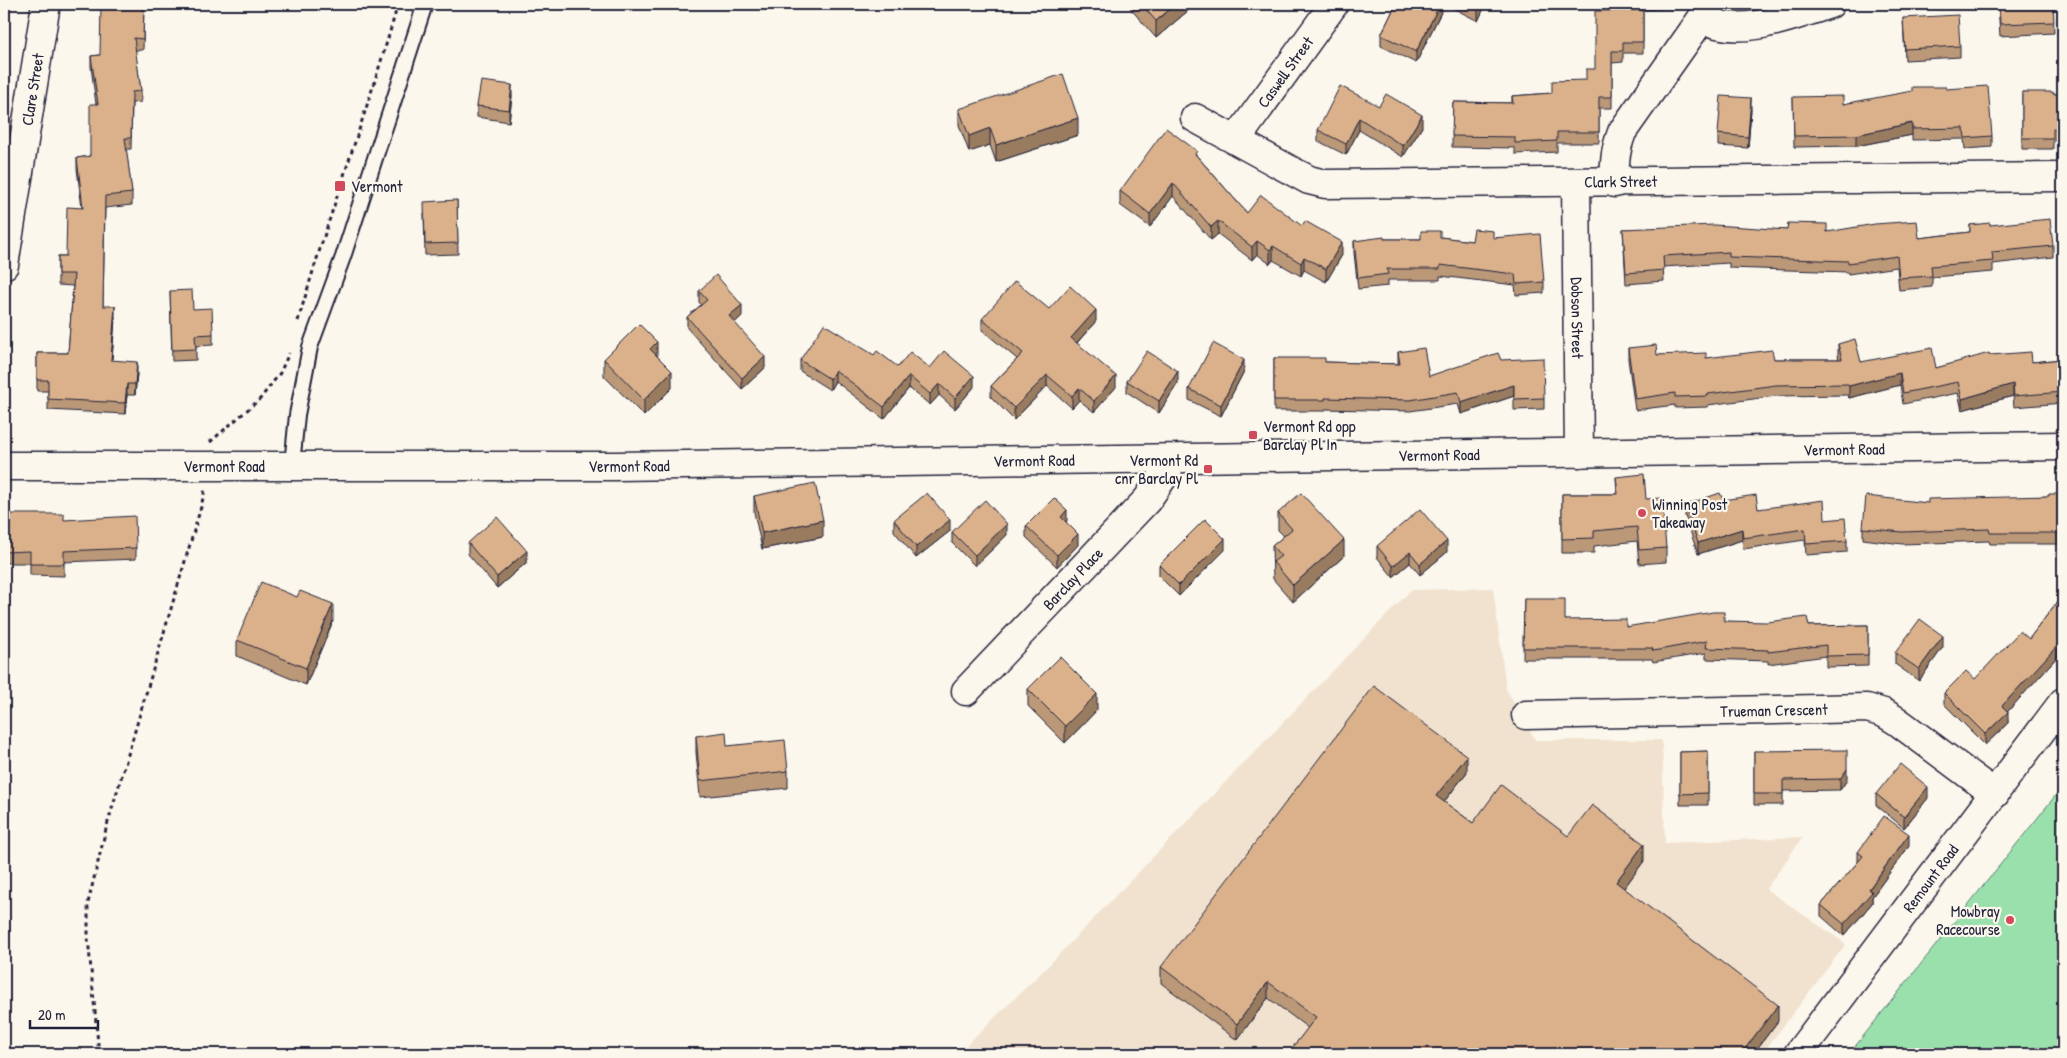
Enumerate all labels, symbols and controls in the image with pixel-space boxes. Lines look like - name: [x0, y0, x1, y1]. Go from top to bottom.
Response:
- street label: Caswell Street: [1252, 31, 1319, 112]
- street label: Clare Street: [16, 51, 49, 127]
- street label: Clark Street: [1584, 170, 1658, 193]
- place label: Vermont: [351, 175, 403, 197]
- marker: Vermont: [333, 179, 347, 193]
- street label: Dobson Street: [1566, 277, 1589, 359]
- place label: Vermont Rd opp Barclay Pl In: [1263, 415, 1356, 455]
- marker: Vermont Rd opp Barclay Pl In: [1247, 429, 1259, 441]
- street label: Vermont Road: [1803, 437, 1885, 461]
- street label: Vermont Road: [1398, 443, 1480, 466]
- street label: Vermont Road: [993, 449, 1075, 472]
- place label: Vermont Rd cnr Barclay Pl: [1115, 449, 1199, 489]
- street label: Vermont Road: [588, 454, 670, 477]
- street label: Vermont Road: [183, 455, 265, 477]
- marker: Vermont Rd cnr Barclay Pl: [1202, 463, 1214, 475]
- place label: Winning Post Takeaway: [1652, 493, 1728, 533]
- marker: Winning Post Takeaway: [1636, 507, 1648, 519]
- street label: Barclay Place: [1038, 542, 1108, 615]
- street label: Trueman Crescent: [1720, 698, 1828, 722]
- street label: Remount Road: [1897, 840, 1963, 917]
- place label: Mowbray Racecourse: [1936, 900, 2001, 940]
- marker: Mowbray Racecourse: [2004, 914, 2016, 926]
- scale bar: [30, 998, 98, 1030]
- text: 20 m: [38, 1004, 65, 1025]

